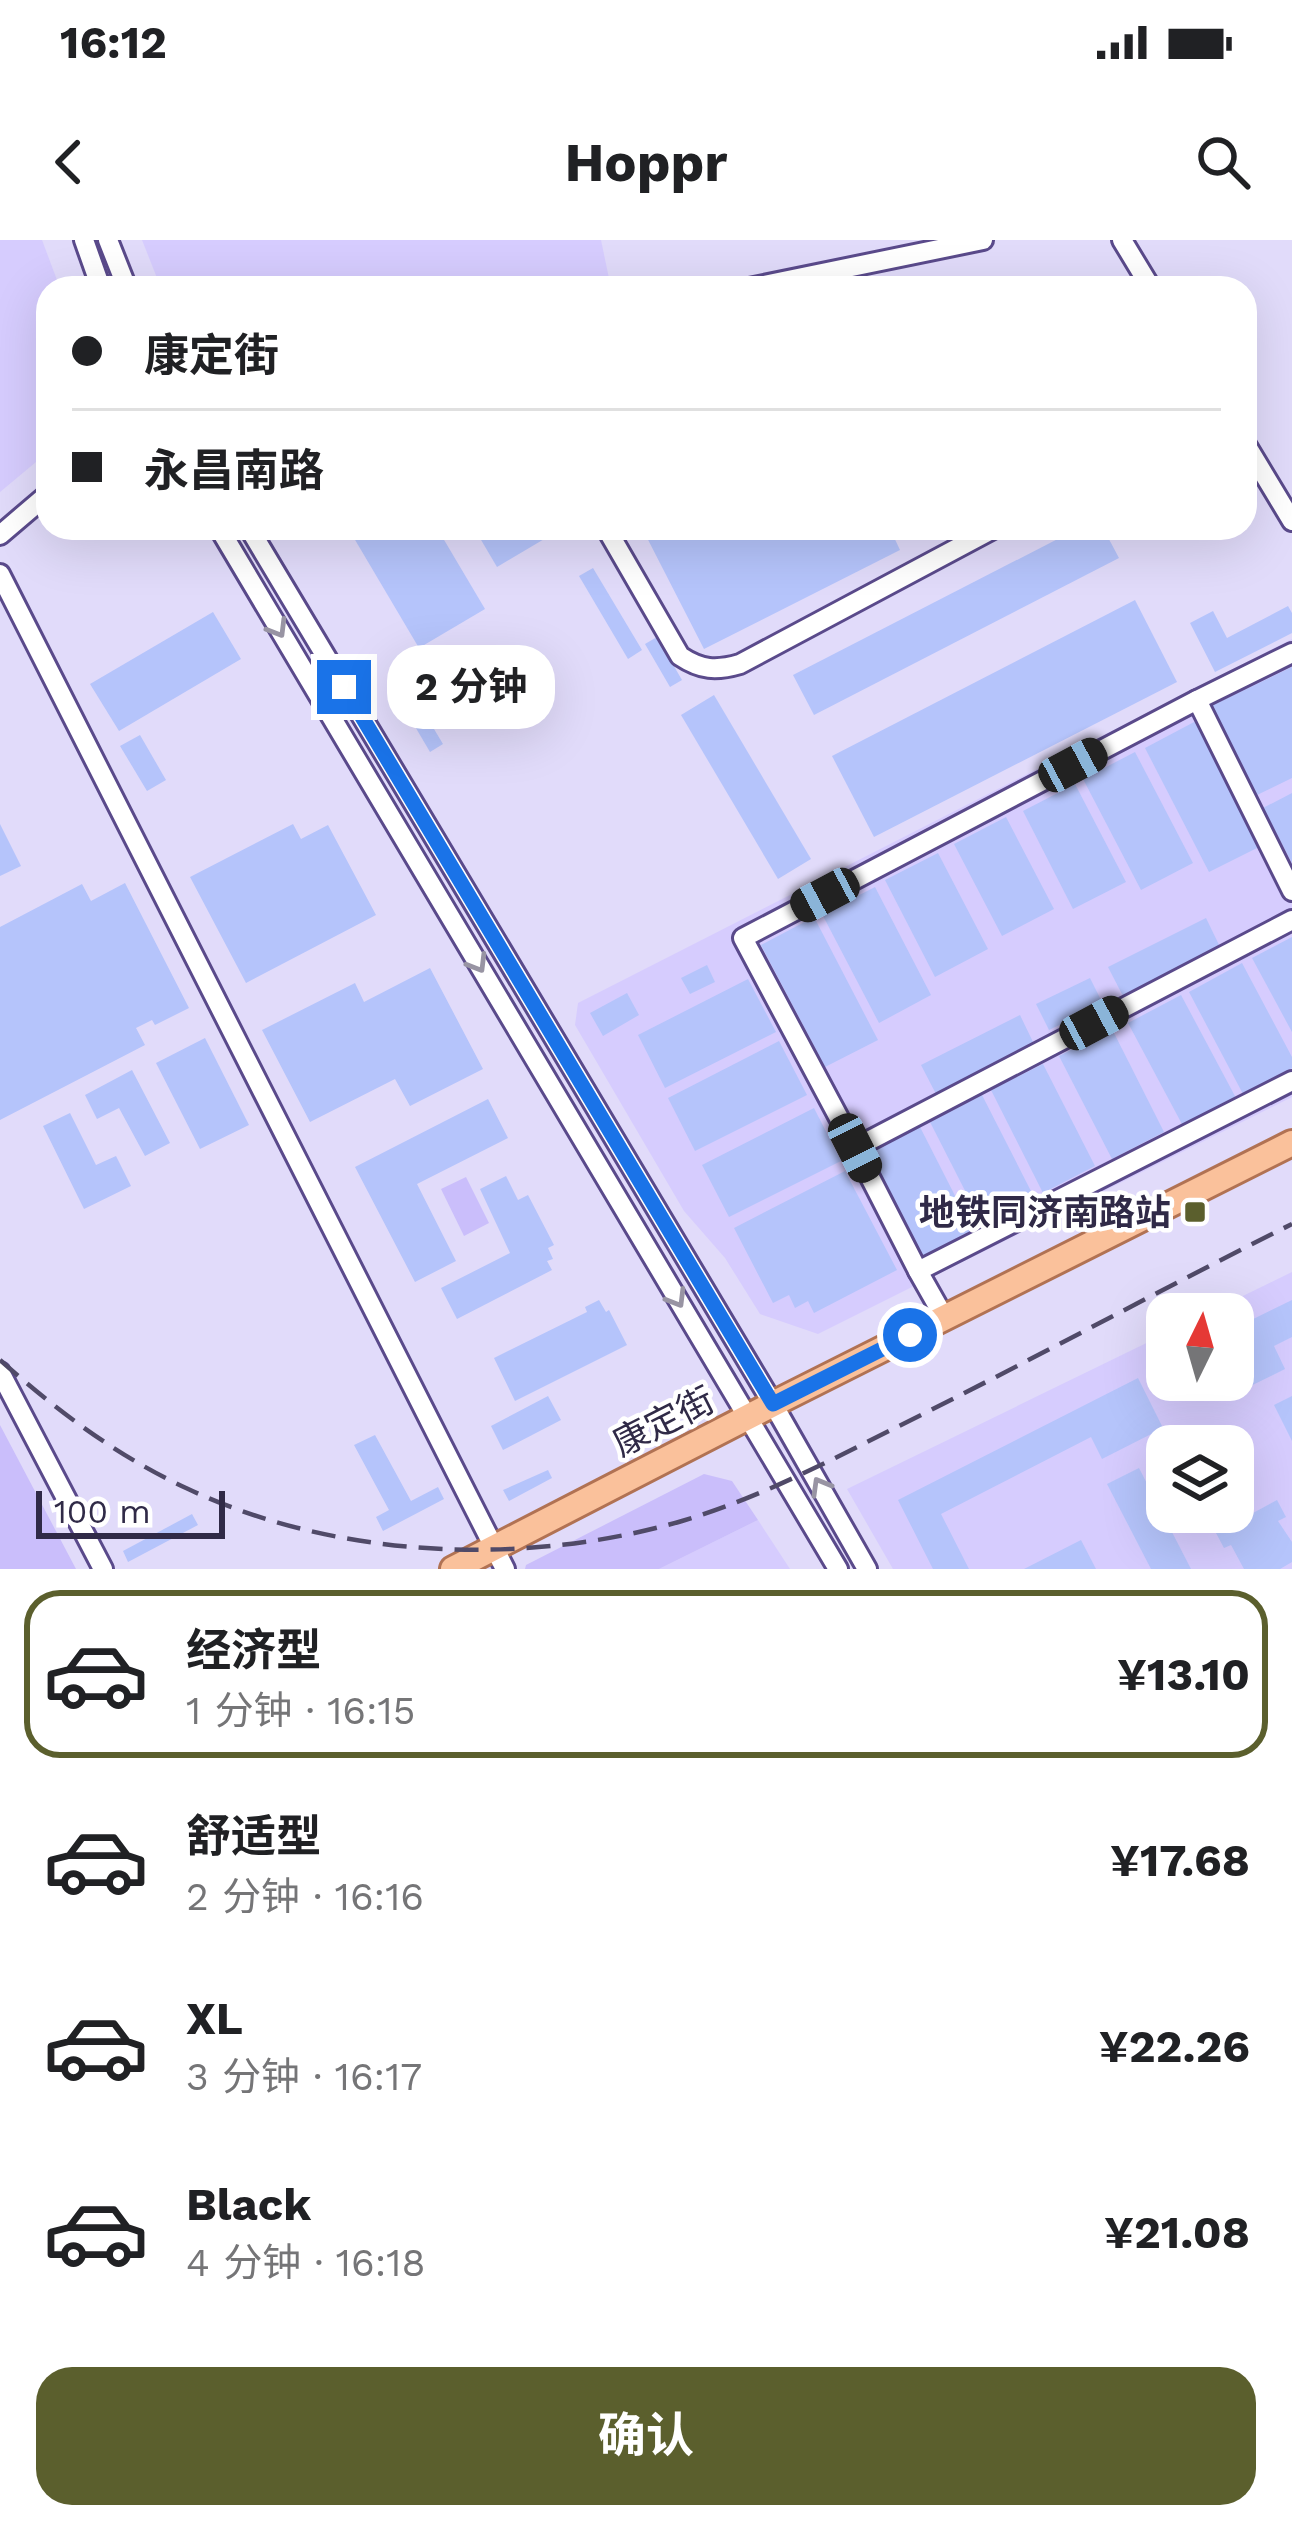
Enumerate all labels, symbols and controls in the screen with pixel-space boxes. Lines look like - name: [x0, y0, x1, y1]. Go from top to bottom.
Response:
- text: 16:12: [60, 16, 167, 69]
- icon: back: [36, 129, 102, 195]
- icon: search: [1190, 129, 1256, 195]
- text: Hoppr: [564, 131, 728, 194]
- text: 康定街: [144, 329, 279, 382]
- text: 永昌南路: [144, 444, 324, 497]
- one-way arrow: [264, 616, 287, 638]
- callout: 2 分钟: [386, 645, 554, 729]
- route end: [317, 660, 371, 714]
- text: 2 分钟: [415, 664, 527, 709]
- car: [1033, 732, 1113, 798]
- car: [785, 862, 865, 928]
- one-way arrow: [463, 951, 486, 973]
- car: [1054, 990, 1134, 1056]
- car: [823, 1108, 887, 1188]
- place label: 地铁同济南路站: [919, 1192, 1171, 1234]
- marker: 地铁同济南路站: [1182, 1199, 1208, 1225]
- one-way arrow: [662, 1286, 685, 1308]
- north arrow: [1146, 1293, 1254, 1401]
- map controls: [1146, 1293, 1254, 1533]
- route start: [883, 1308, 937, 1362]
- street label: 康定街: [606, 1379, 721, 1465]
- button: layers: [1146, 1425, 1254, 1533]
- one-way arrow: [811, 1478, 834, 1499]
- scale bar: [36, 1485, 225, 1538]
- text: 100 m: [54, 1492, 151, 1531]
- icon: car: [42, 1620, 150, 1728]
- text: 经济型: [186, 1624, 321, 1677]
- text: ¥13.10: [1117, 1648, 1250, 1701]
- text: 1 分钟 · 16:15: [186, 1688, 416, 1733]
- icon: car: [42, 1806, 150, 1914]
- text: 舒适型: [186, 1810, 321, 1863]
- text: ¥17.68: [1110, 1834, 1250, 1887]
- text: 2 分钟 · 16:16: [186, 1874, 424, 1919]
- icon: car: [42, 1992, 150, 2100]
- text: XL: [186, 1992, 243, 2045]
- text: ¥22.26: [1099, 2020, 1250, 2073]
- text: 3 分钟 · 16:17: [186, 2054, 422, 2099]
- icon: car: [42, 2178, 150, 2286]
- text: Black: [186, 2178, 311, 2231]
- text: ¥21.08: [1104, 2206, 1250, 2259]
- text: 4 分钟 · 16:18: [186, 2240, 425, 2285]
- button: 确认: [36, 2367, 1256, 2505]

